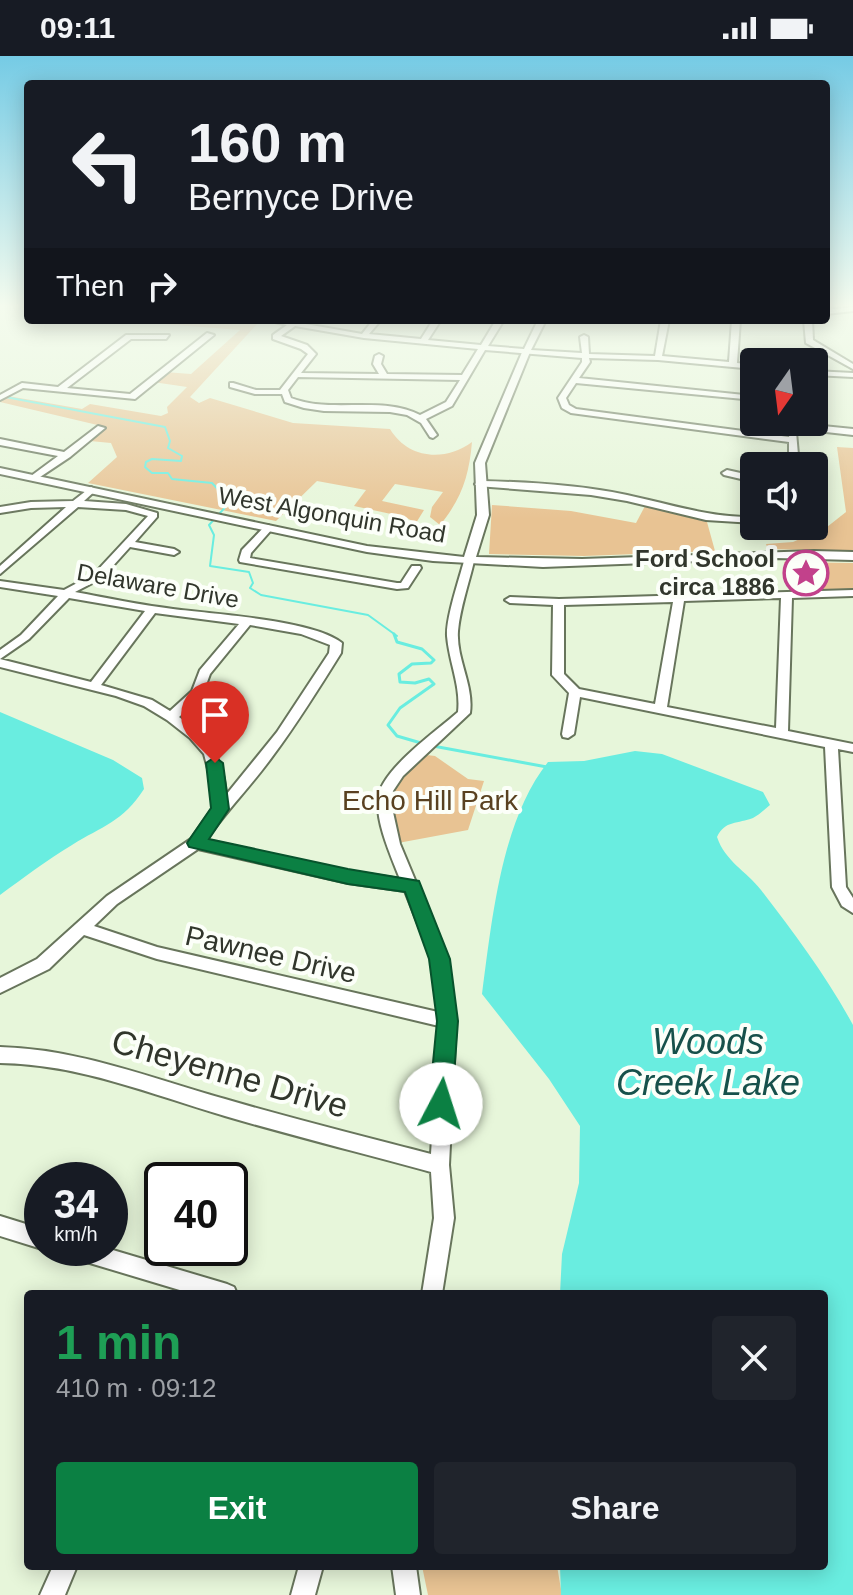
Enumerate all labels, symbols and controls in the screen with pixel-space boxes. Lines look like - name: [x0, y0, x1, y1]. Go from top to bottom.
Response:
- text: 09:11: [40, 11, 115, 44]
- text: 160 m: [188, 111, 347, 174]
- icon: left: [56, 112, 160, 216]
- text: Bernyce Drive: [188, 177, 414, 218]
- icon: right: [140, 264, 184, 308]
- text: Then: [56, 269, 124, 302]
- north arrow: [740, 348, 828, 436]
- map controls: [740, 348, 828, 540]
- button: sound: [740, 452, 828, 540]
- street label: West Algonquin Road: [216, 481, 448, 548]
- place label: Ford School circa 1886: [635, 545, 775, 600]
- place icon: Ford School circa 1886: [782, 549, 830, 597]
- street label: Delaware Drive: [75, 558, 241, 613]
- pin: [181, 681, 249, 763]
- icon: arrive: [193, 693, 237, 737]
- park label: Echo Hill Park: [342, 785, 519, 816]
- street label: Pawnee Drive: [182, 920, 359, 989]
- street label: Cheyenne Drive: [108, 1021, 352, 1125]
- water label: Woods Creek Lake: [616, 1021, 800, 1103]
- position arrow: [399, 1062, 483, 1146]
- speed limit sign: 40: [144, 1162, 248, 1266]
- text: 34: [54, 1182, 98, 1226]
- text: km/h: [54, 1223, 98, 1245]
- text: 1 min: [56, 1316, 181, 1369]
- button: close: [712, 1316, 796, 1400]
- text: 410 m · 09:12: [56, 1373, 216, 1403]
- button: Exit: [56, 1462, 418, 1554]
- button: Share: [434, 1462, 796, 1554]

